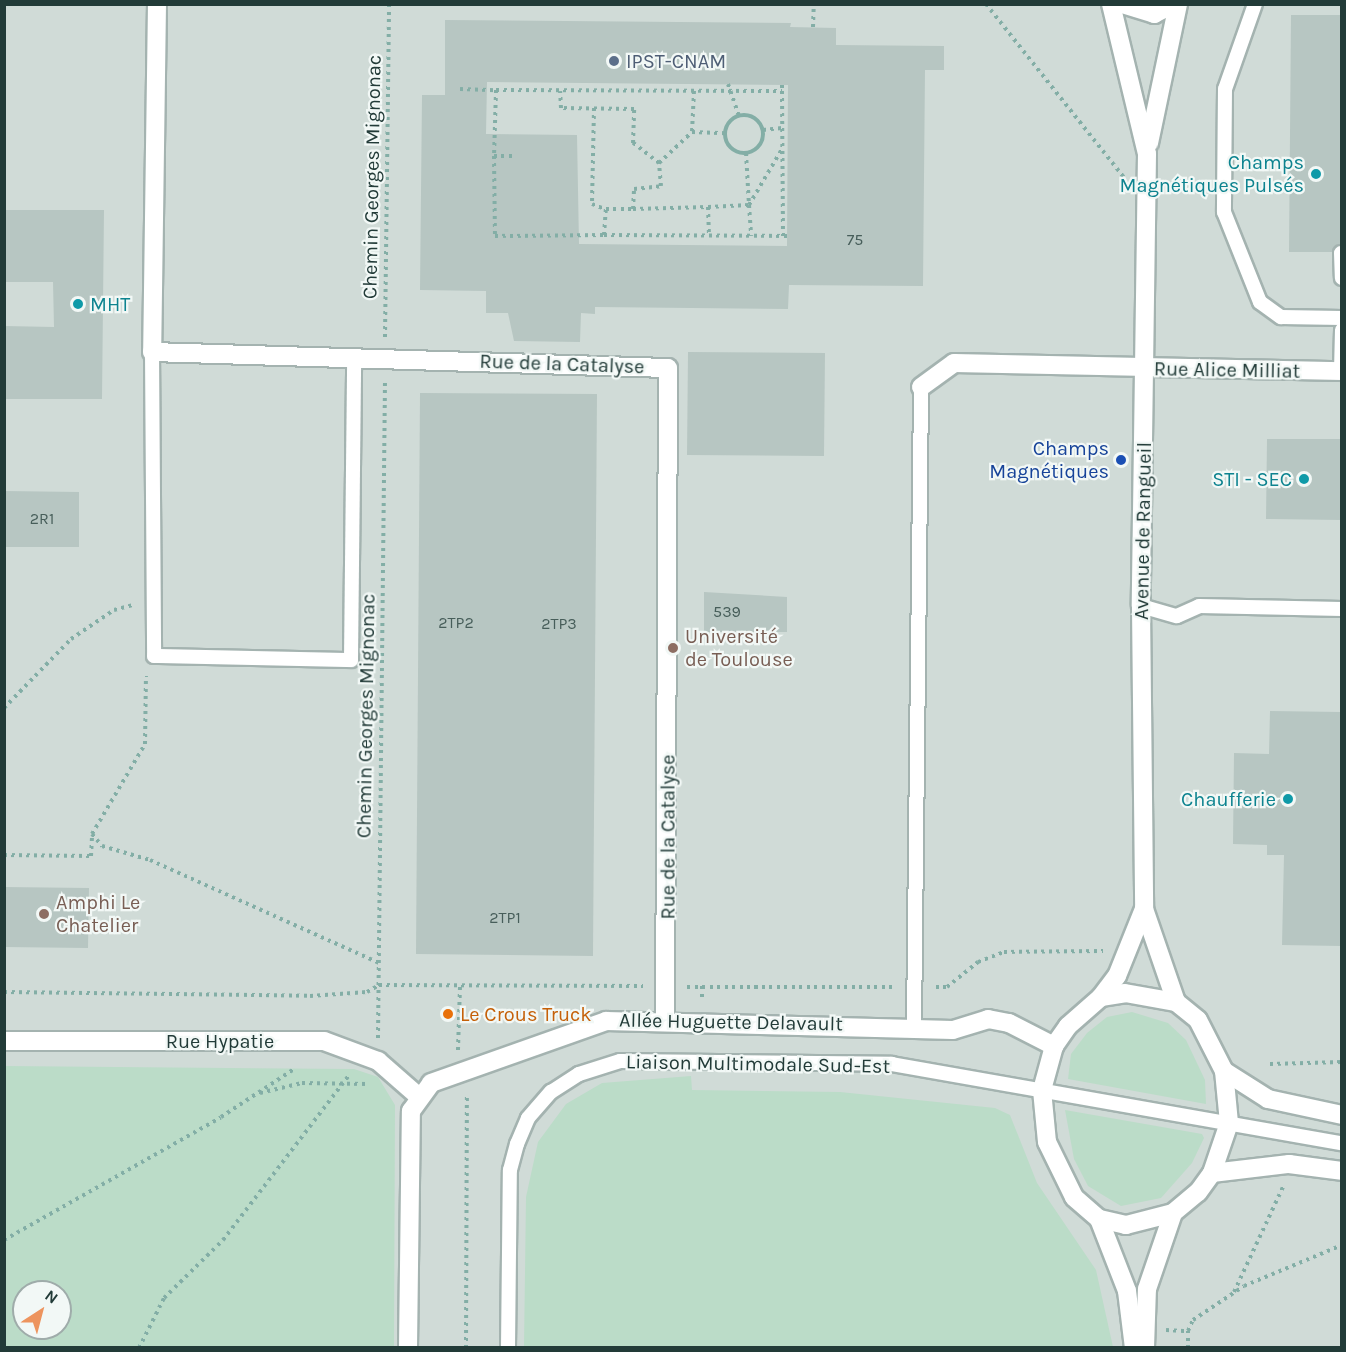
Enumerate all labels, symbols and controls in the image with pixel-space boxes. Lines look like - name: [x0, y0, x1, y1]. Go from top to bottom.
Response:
- place label: IPST-CNAM: [626, 49, 726, 73]
- marker: IPST-CNAM: [607, 54, 621, 68]
- street label: Chemin Georges Mignonac: [358, 55, 386, 299]
- place label: Champs Magnétiques Pulsés: [1120, 150, 1304, 197]
- marker: Champs Magnétiques Pulsés: [1309, 167, 1323, 181]
- house number: 75: [847, 230, 863, 250]
- place label: MHT: [90, 292, 130, 316]
- marker: MHT: [71, 297, 85, 311]
- street label: Rue de la Catalyse: [479, 349, 645, 379]
- street label: Rue Alice Milliat: [1154, 357, 1300, 383]
- place label: Champs Magnétiques: [989, 436, 1109, 483]
- street label: Avenue de Rangueil: [1129, 442, 1157, 620]
- marker: Champs Magnétiques: [1114, 453, 1128, 467]
- place label: STI - SEC: [1212, 467, 1292, 491]
- marker: STI - SEC: [1297, 472, 1311, 486]
- house number: 2R1: [30, 509, 54, 529]
- street label: Chemin Georges Mignonac: [352, 594, 380, 838]
- house number: 539: [713, 602, 741, 622]
- house number: 2TP2: [438, 613, 474, 633]
- house number: 2TP3: [541, 614, 577, 634]
- place label: Université de Toulouse: [685, 624, 793, 671]
- marker: Université de Toulouse: [666, 641, 680, 655]
- street label: Rue de la Catalyse: [656, 754, 680, 920]
- place label: Chaufferie: [1181, 787, 1276, 811]
- marker: Chaufferie: [1281, 792, 1295, 806]
- place label: Amphi Le Chatelier: [56, 891, 140, 938]
- marker: Amphi Le Chatelier: [37, 907, 51, 921]
- house number: 2TP1: [489, 908, 521, 928]
- place label: Le Crous Truck: [460, 1002, 592, 1026]
- marker: Le Crous Truck: [441, 1007, 455, 1021]
- street label: Allée Huguette Delavault: [619, 1008, 843, 1036]
- street label: Rue Hypatie: [166, 1029, 274, 1053]
- street label: Liaison Multimodale Sud-Est: [626, 1050, 890, 1078]
- north arrow: [12, 1280, 72, 1340]
- text: N: [41, 1286, 62, 1308]

